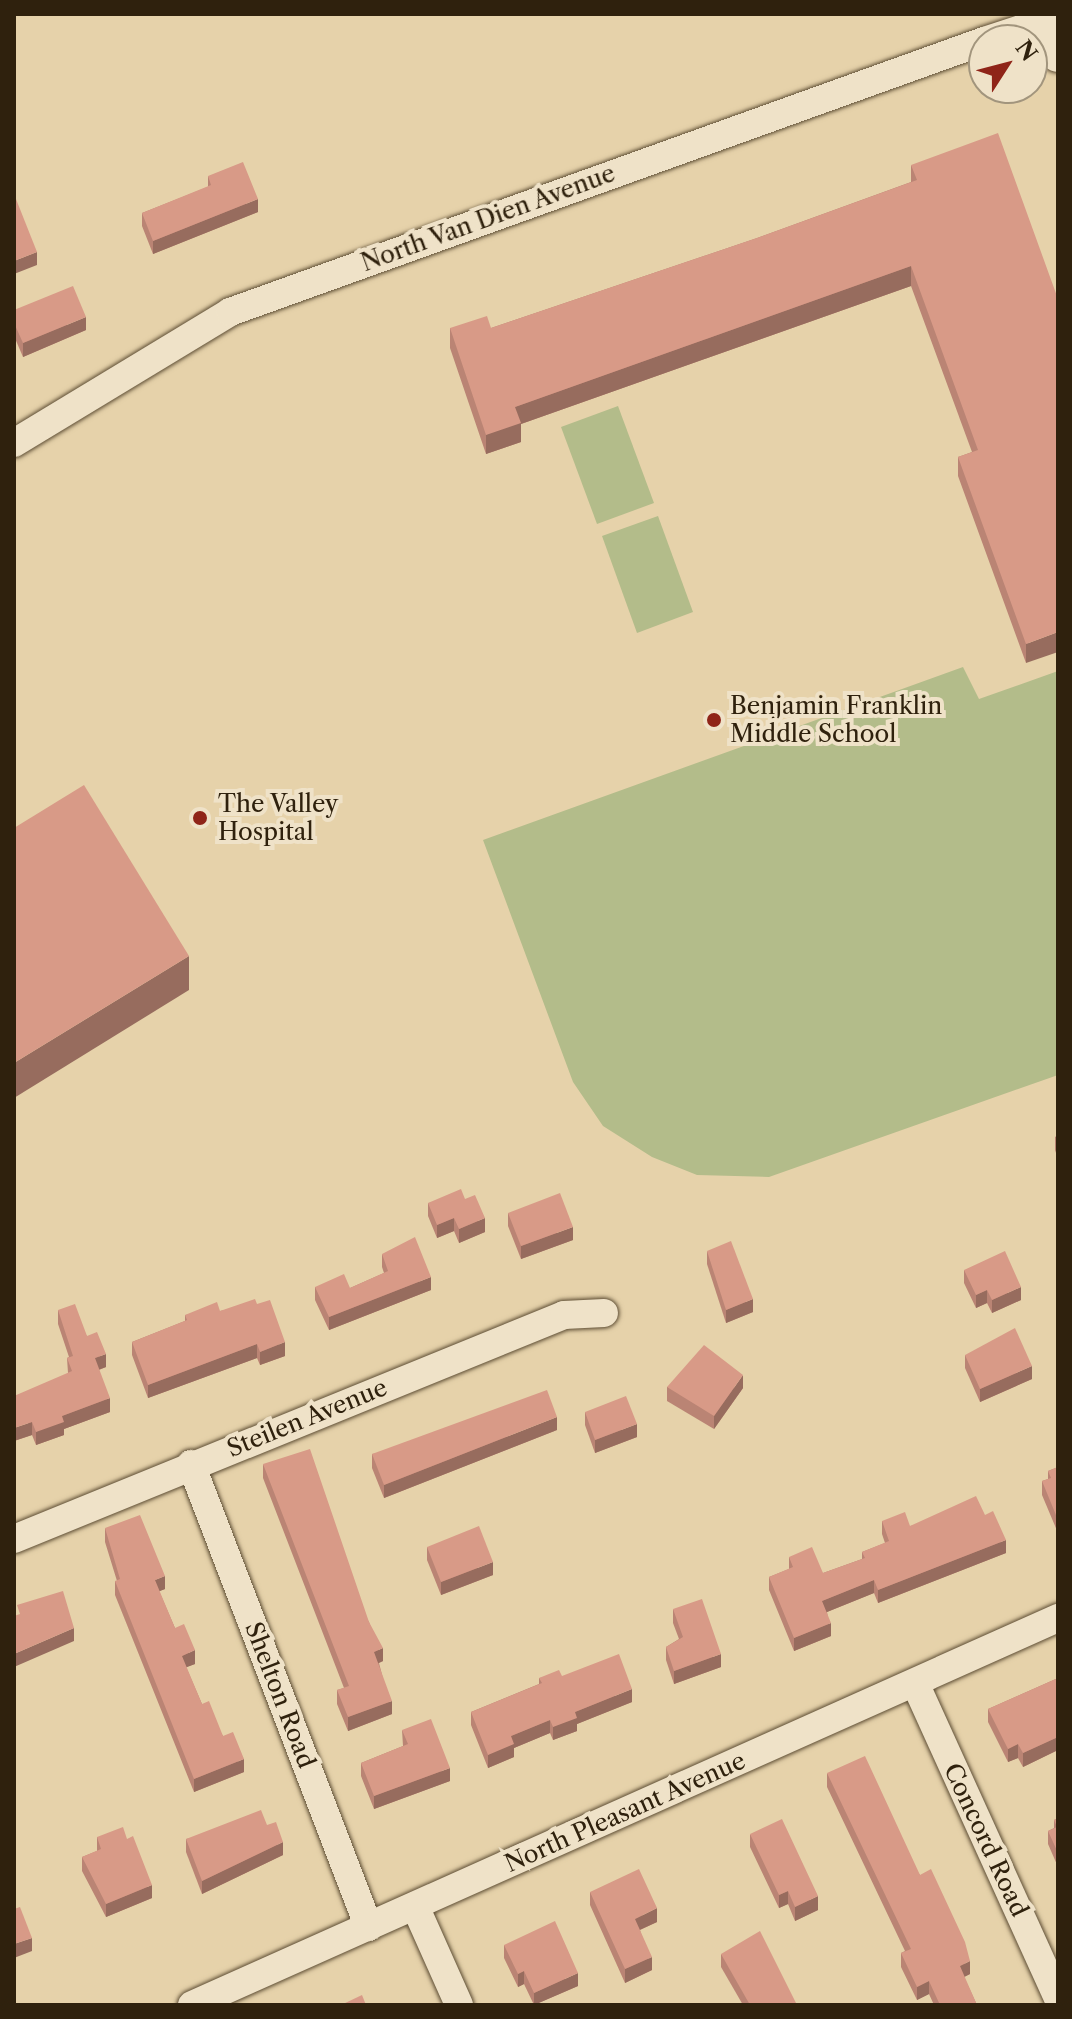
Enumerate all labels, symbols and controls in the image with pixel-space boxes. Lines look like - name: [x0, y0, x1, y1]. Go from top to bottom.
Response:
- north arrow: [968, 24, 1048, 104]
- text: N: [1010, 35, 1043, 66]
- street label: North Van Dien Avenue: [356, 158, 620, 278]
- place label: Benjamin Franklin Middle School: [730, 692, 942, 748]
- marker: Benjamin Franklin Middle School: [705, 711, 723, 729]
- place label: The Valley Hospital: [218, 790, 339, 846]
- marker: The Valley Hospital: [189, 807, 211, 829]
- street label: Steilen Avenue: [222, 1373, 392, 1463]
- street label: Shelton Road: [239, 1618, 321, 1772]
- street label: North Pleasant Avenue: [500, 1746, 750, 1878]
- street label: Concord Road: [938, 1759, 1034, 1921]

